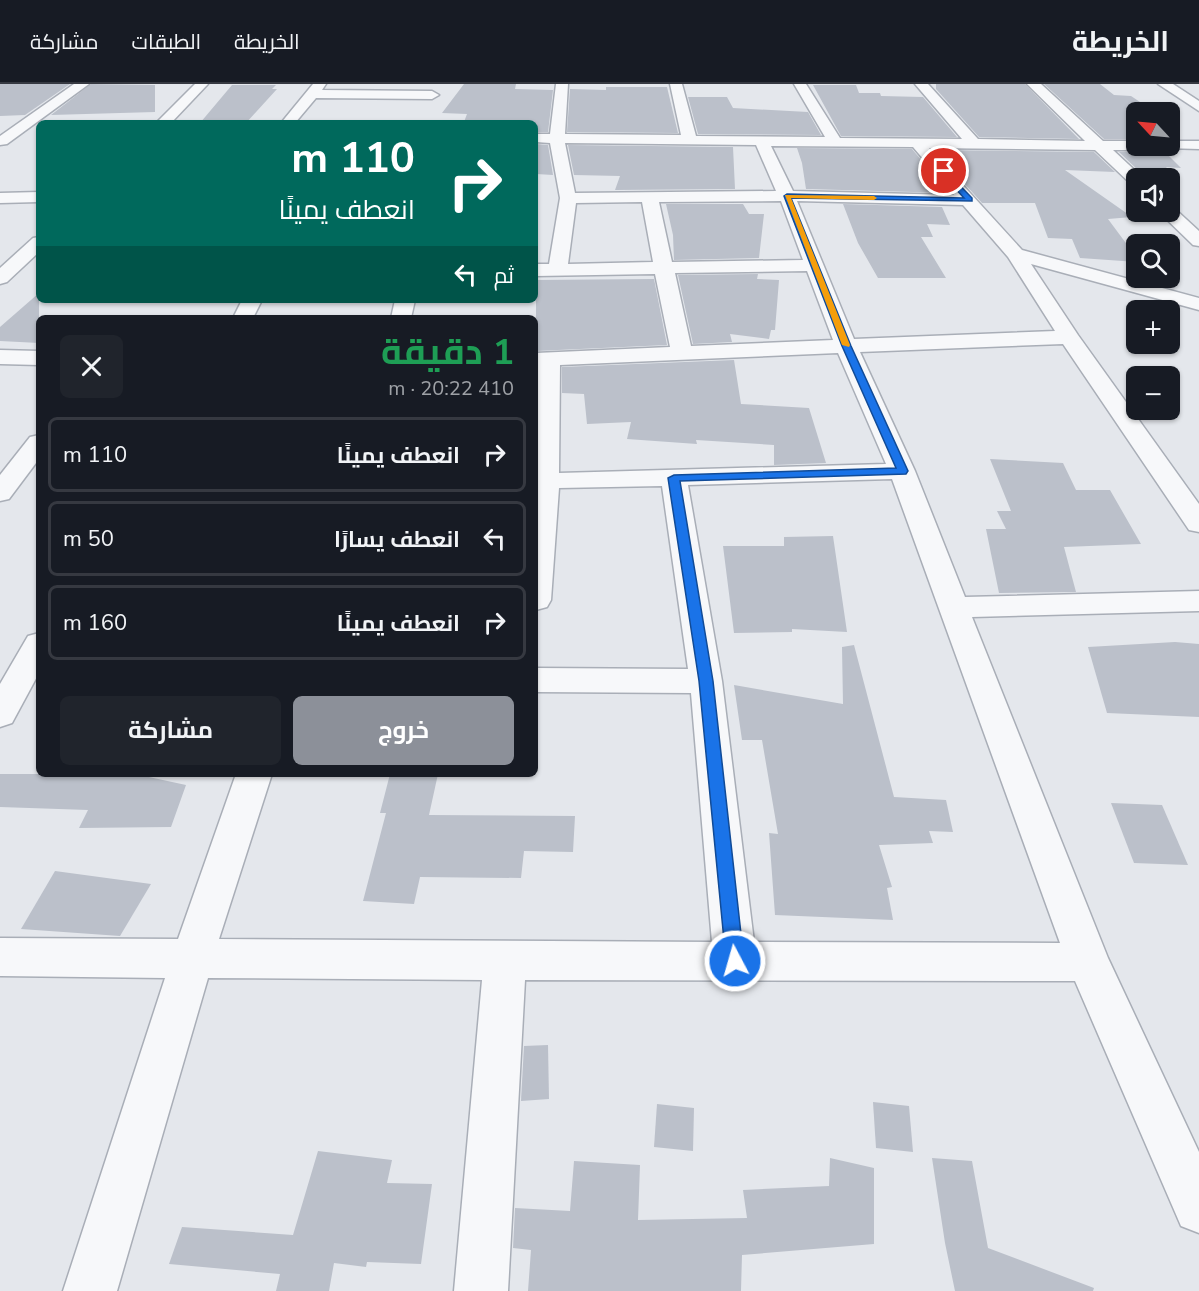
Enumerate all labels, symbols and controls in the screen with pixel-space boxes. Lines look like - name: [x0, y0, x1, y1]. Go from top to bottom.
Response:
- text: الخريطة: [1072, 23, 1169, 61]
- text: مشاركة: [30, 28, 99, 56]
- text: الطبقات: [132, 28, 201, 56]
- text: الخريطة: [234, 28, 300, 56]
- north arrow: [1126, 102, 1180, 156]
- map controls: [1126, 102, 1180, 420]
- text: 110 m: [291, 130, 415, 187]
- icon: right: [436, 144, 514, 222]
- pin: [918, 145, 969, 196]
- icon: arrive: [927, 154, 960, 187]
- button: sound: [1126, 168, 1180, 222]
- text: انعطف يمينًا: [278, 192, 415, 229]
- button: search: [1126, 234, 1180, 288]
- icon: left: [449, 258, 482, 291]
- text: ثم: [494, 261, 514, 291]
- button: +: [1126, 300, 1180, 354]
- text: 1 دقيقة: [381, 328, 514, 377]
- button: close: [60, 335, 123, 398]
- button: −: [1126, 366, 1180, 420]
- text: 410 m · 20:22: [388, 375, 514, 402]
- icon: right: [478, 438, 511, 471]
- text: 110 m: [63, 440, 127, 470]
- text: انعطف يمينًا: [337, 441, 460, 471]
- icon: left: [478, 522, 511, 555]
- text: 50 m: [63, 524, 114, 554]
- text: انعطف يسارًا: [334, 525, 460, 555]
- icon: right: [478, 606, 511, 639]
- text: 160 m: [63, 608, 127, 638]
- text: انعطف يمينًا: [337, 609, 460, 639]
- button: مشاركة: [60, 696, 281, 765]
- button: خروج: [293, 696, 514, 765]
- position arrow: [703, 929, 767, 993]

